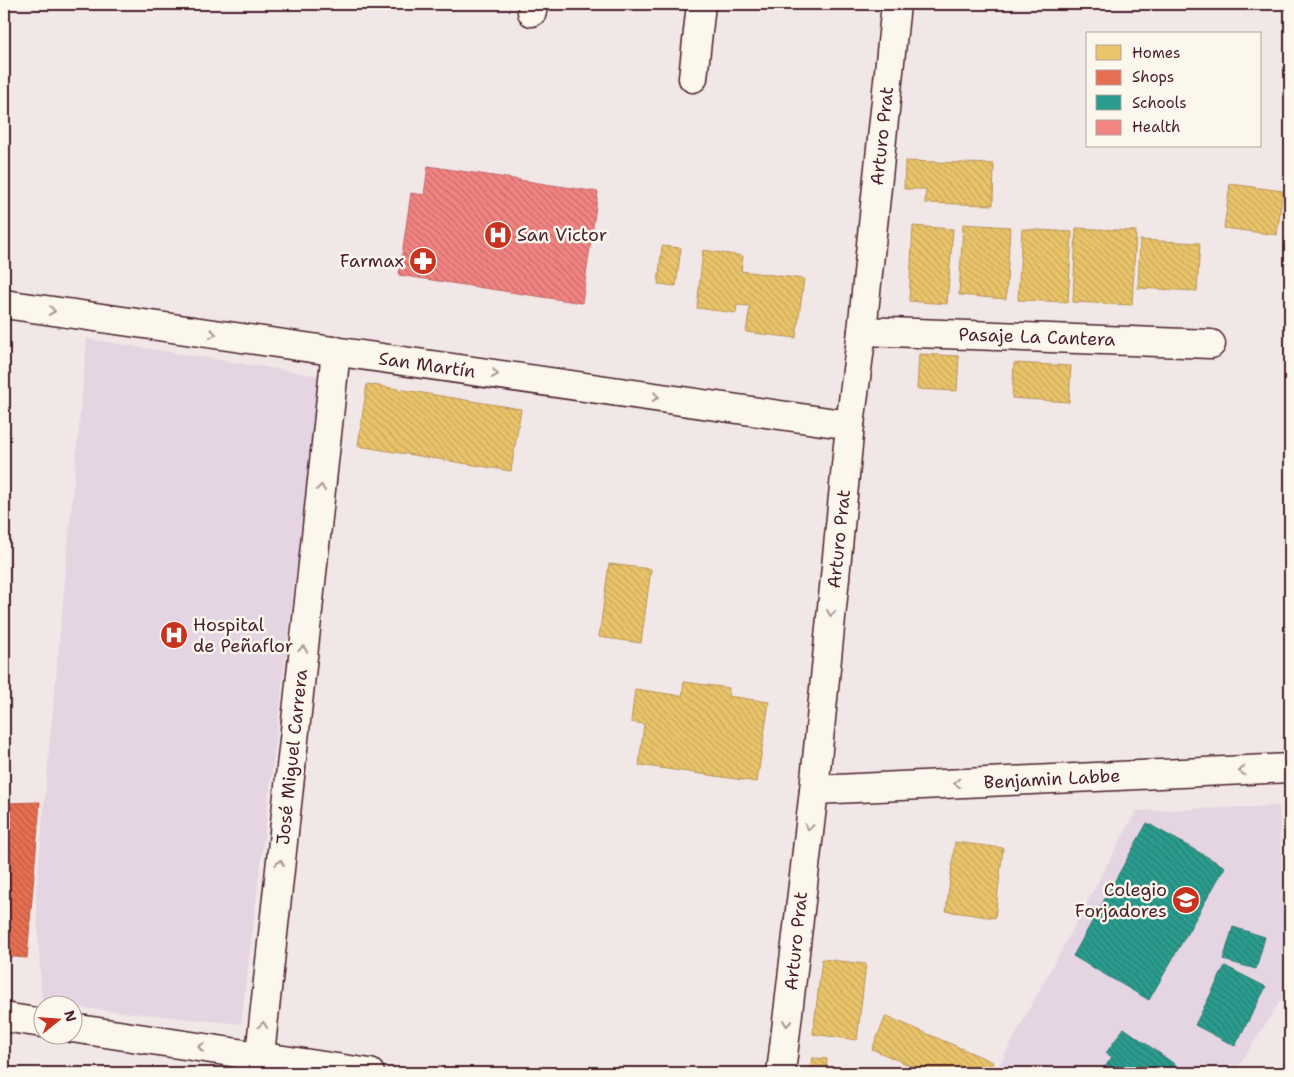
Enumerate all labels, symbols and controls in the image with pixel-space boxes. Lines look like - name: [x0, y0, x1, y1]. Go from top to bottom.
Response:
- legend: [1086, 32, 1262, 148]
- text: Homes: [1132, 43, 1180, 63]
- text: Shops: [1132, 67, 1174, 87]
- street label: Arturo Prat: [865, 85, 899, 187]
- text: Schools: [1132, 93, 1187, 113]
- text: Health: [1132, 117, 1180, 137]
- hospital icon: San Victor: [483, 220, 513, 250]
- place label: San Victor: [517, 223, 607, 247]
- pharmacy icon: Farmax: [408, 246, 438, 276]
- place label: Farmax: [340, 249, 404, 273]
- one-way arrow: [48, 305, 56, 316]
- street label: Pasaje La Cantera: [958, 322, 1116, 352]
- one-way arrow: [209, 328, 217, 339]
- street label: San Martín: [377, 346, 477, 384]
- one-way arrow: [491, 369, 499, 379]
- one-way arrow: [652, 392, 660, 402]
- one-way arrow: [315, 484, 326, 492]
- street label: Arturo Prat: [822, 488, 856, 590]
- one-way arrow: [826, 610, 837, 618]
- place label: Hospital de Peñaflor: [193, 613, 293, 658]
- hospital icon: Hospital de Peñaflor: [159, 620, 189, 650]
- one-way arrow: [298, 645, 309, 653]
- street label: José Miguel Carrera: [271, 668, 313, 846]
- street label: Benjamin Labbe: [983, 763, 1121, 795]
- one-way arrow: [1237, 765, 1245, 776]
- one-way arrow: [953, 778, 961, 789]
- one-way arrow: [804, 823, 815, 831]
- one-way arrow: [274, 859, 285, 867]
- place label: Colegio Forjadores: [1075, 878, 1167, 923]
- school or university icon: Colegio Forjadores: [1171, 885, 1201, 915]
- street label: Arturo Prat: [779, 890, 813, 992]
- north arrow: [32, 994, 82, 1044]
- text: N: [60, 1008, 81, 1024]
- one-way arrow: [257, 1020, 268, 1028]
- one-way arrow: [782, 1020, 793, 1028]
- one-way arrow: [197, 1042, 205, 1053]

